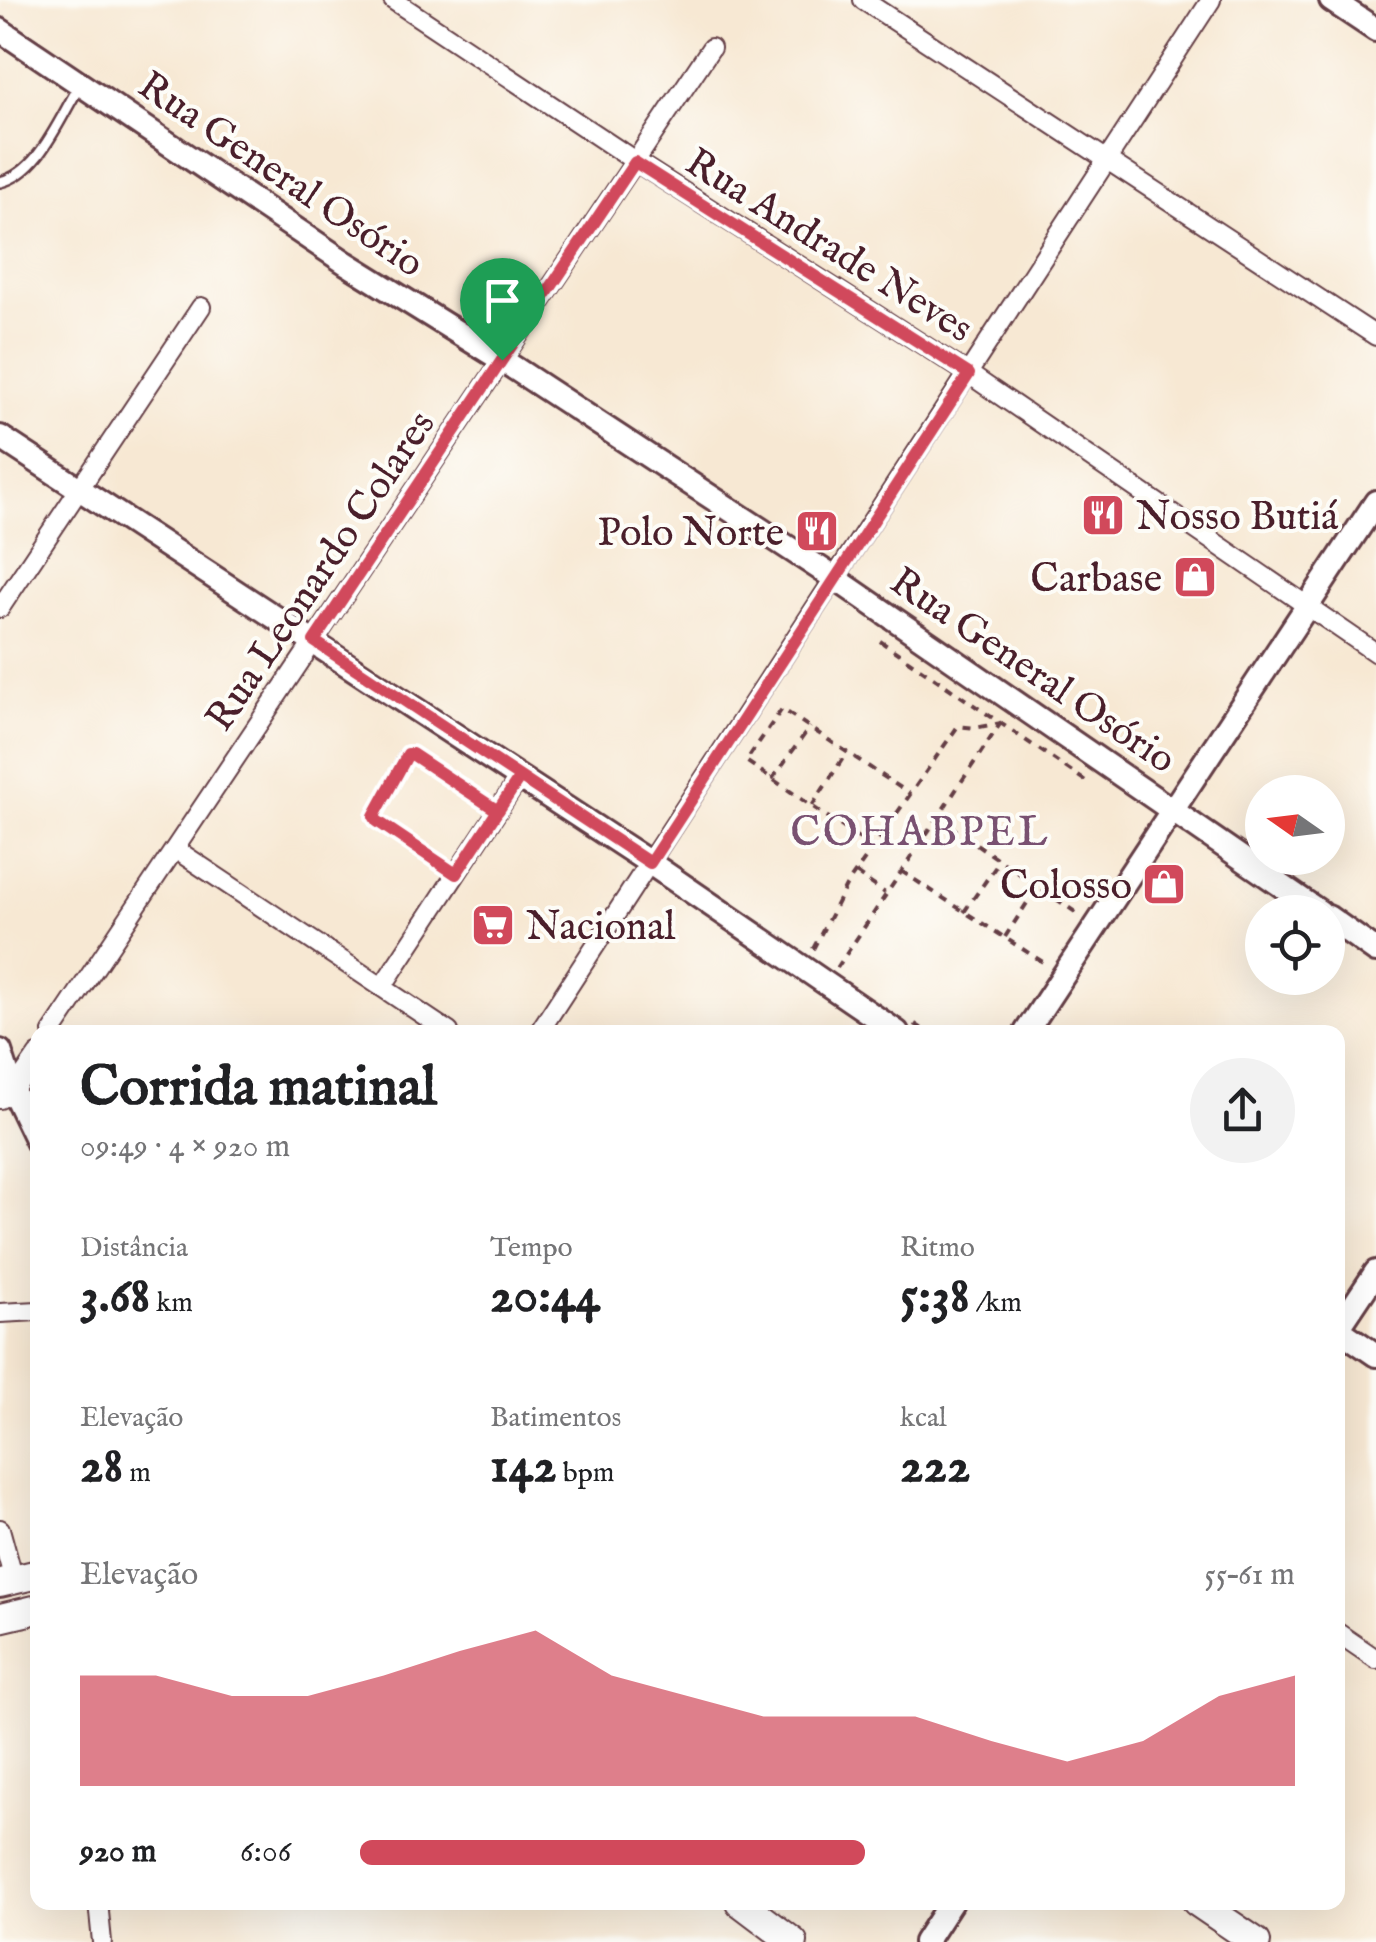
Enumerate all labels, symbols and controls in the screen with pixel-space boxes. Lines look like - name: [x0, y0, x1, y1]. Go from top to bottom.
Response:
- street label: Rua General Osório: [127, 61, 433, 290]
- street label: Rua Andrade Neves: [675, 138, 981, 356]
- pin: [460, 258, 545, 361]
- icon: arrive: [475, 273, 530, 328]
- street label: Rua Leonardo Colares: [196, 402, 448, 742]
- restaurant icon: Nosso Butiá: [1080, 492, 1126, 538]
- place label: Nosso Butiá: [1136, 493, 1339, 544]
- restaurant icon: Polo Norte: [794, 508, 840, 554]
- place label: Polo Norte: [598, 509, 784, 560]
- shop icon: Carbase: [1172, 554, 1218, 600]
- place label: Carbase: [1030, 555, 1162, 606]
- street label: Rua General Osório: [879, 557, 1185, 786]
- north arrow: [1245, 775, 1345, 875]
- map controls: [1245, 775, 1345, 995]
- district label: COHABPEL: [790, 807, 1050, 860]
- shop icon: Colosso: [1141, 861, 1187, 907]
- place label: Colosso: [1000, 862, 1132, 913]
- button: locate: [1245, 895, 1345, 995]
- supermarket icon: Nacional: [470, 902, 516, 948]
- place label: Nacional: [526, 903, 675, 954]
- text: Corrida matinal: [80, 1054, 437, 1124]
- button: share: [1190, 1058, 1295, 1163]
- text: 09:49 · 4 × 920 m: [80, 1127, 290, 1168]
- text: Distância: [80, 1231, 188, 1266]
- text: Tempo: [490, 1231, 573, 1266]
- text: Ritmo: [900, 1231, 975, 1266]
- text: 3.68: [80, 1266, 150, 1329]
- text: 20:44: [490, 1266, 600, 1329]
- text: 5:38: [900, 1266, 970, 1329]
- text: km: [150, 1286, 193, 1321]
- text: /km: [970, 1286, 1022, 1321]
- text: Elevação: [80, 1401, 183, 1436]
- text: Batimentos: [490, 1401, 621, 1436]
- text: kcal: [900, 1401, 947, 1436]
- text: 28: [80, 1436, 123, 1499]
- text: 142: [490, 1436, 557, 1499]
- text: 222: [900, 1436, 970, 1499]
- text: m: [123, 1456, 151, 1491]
- text: bpm: [557, 1456, 614, 1491]
- text: Elevação: [80, 1555, 198, 1596]
- text: 55–61 m: [1204, 1555, 1295, 1596]
- text: 920 m: [80, 1832, 156, 1873]
- text: 6:06: [240, 1832, 291, 1873]

